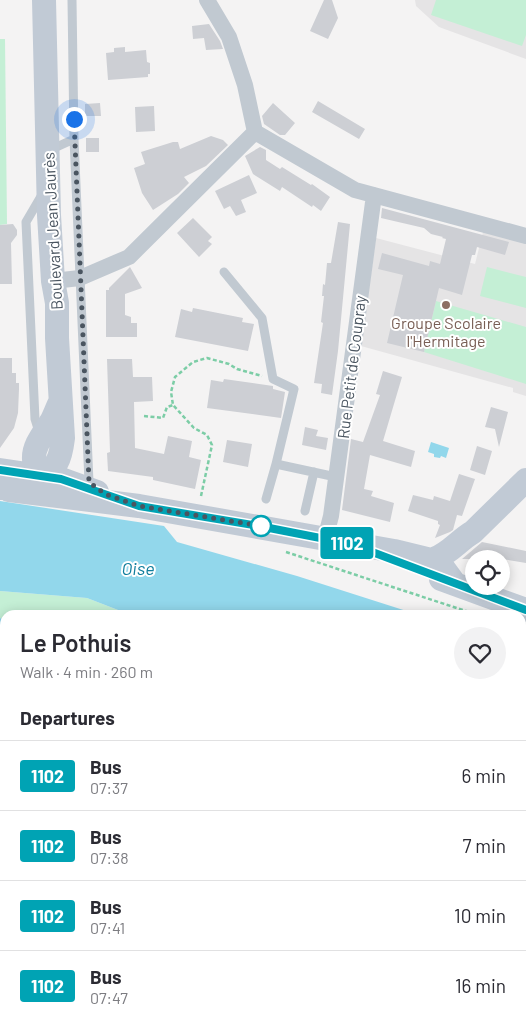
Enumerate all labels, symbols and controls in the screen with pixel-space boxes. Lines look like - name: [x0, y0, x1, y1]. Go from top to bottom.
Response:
- your location: [62, 107, 87, 132]
- street label: Boulevard Jean Jaurès: [38, 152, 66, 310]
- street label: Rue Petit de Coupray: [333, 294, 369, 440]
- marker: Groupe Scolaire l'Hermitage: [440, 299, 452, 311]
- place label: Groupe Scolaire l'Hermitage: [391, 313, 501, 350]
- unlabelled marker: [250, 515, 272, 537]
- line badge: 1102: [312, 527, 382, 559]
- text: 1102: [330, 532, 364, 554]
- map controls: [465, 550, 510, 595]
- button: locate: [465, 550, 510, 595]
- water label: Oise: [121, 557, 155, 579]
- button: heart: [454, 627, 506, 679]
- text: Le Pothuis: [20, 628, 131, 657]
- text: Walk · 4 min · 260 m: [20, 662, 153, 681]
- text: Departures: [20, 706, 115, 729]
- text: Bus: [90, 755, 122, 778]
- text: 6 min: [462, 764, 506, 787]
- text: 1102: [31, 765, 64, 787]
- text: 07:37: [90, 778, 128, 797]
- text: Bus: [90, 825, 122, 848]
- text: 7 min: [462, 834, 506, 857]
- text: 1102: [31, 835, 64, 857]
- text: 07:38: [90, 848, 129, 867]
- text: Bus: [90, 895, 122, 918]
- text: 10 min: [454, 904, 506, 927]
- text: 1102: [31, 905, 64, 927]
- text: 07:41: [90, 918, 125, 937]
- text: Bus: [90, 965, 122, 988]
- text: 16 min: [455, 974, 506, 997]
- text: 1102: [31, 975, 64, 997]
- text: 07:47: [90, 988, 128, 1007]

